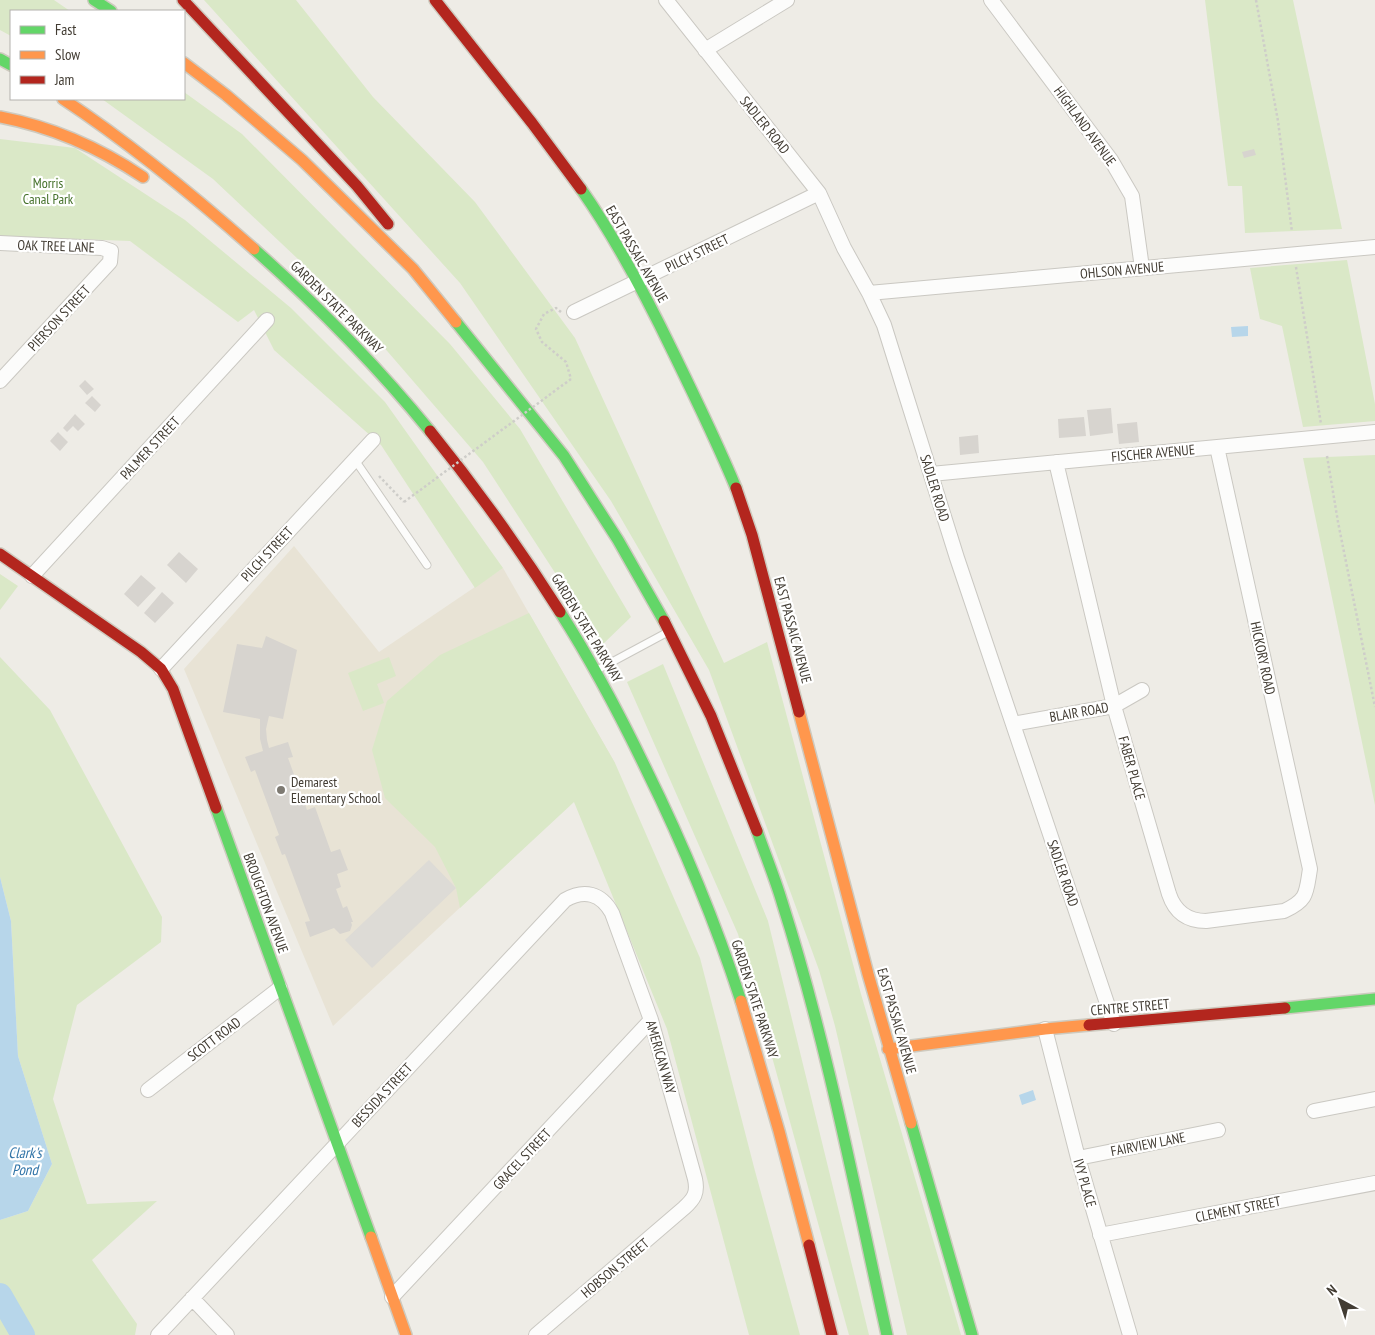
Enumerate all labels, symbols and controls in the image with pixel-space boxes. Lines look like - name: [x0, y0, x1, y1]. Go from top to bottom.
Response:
- legend: [10, 10, 185, 100]
- text: Fast: [55, 20, 76, 39]
- text: Slow: [55, 45, 80, 64]
- text: Jam: [54, 70, 74, 89]
- street label: HIGHLAND AVENUE: [1050, 82, 1120, 170]
- street label: SADLER ROAD: [736, 92, 794, 158]
- park label: Morris Canal Park: [23, 174, 74, 208]
- street label: EAST PASSAIC AVENUE: [602, 202, 672, 306]
- street label: PILCH STREET: [662, 230, 732, 276]
- street label: OAK TREE LANE: [17, 236, 95, 256]
- street label: GARDEN STATE PARKWAY: [287, 257, 388, 358]
- street label: OHLSON AVENUE: [1079, 257, 1165, 283]
- street label: PIERSON STREET: [24, 281, 95, 355]
- street label: PALMER STREET: [116, 412, 184, 483]
- street label: FISCHER AVENUE: [1111, 440, 1195, 466]
- street label: SADLER ROAD: [916, 452, 954, 524]
- street label: PILCH STREET: [237, 522, 298, 585]
- street label: GARDEN STATE PARKWAY: [547, 570, 627, 686]
- street label: EAST PASSAIC AVENUE: [770, 575, 816, 685]
- street label: HICKORY ROAD: [1246, 620, 1280, 696]
- street label: BLAIR ROAD: [1048, 698, 1110, 726]
- street label: FABER PLACE: [1114, 734, 1150, 802]
- place label: Demarest Elementary School: [291, 773, 381, 807]
- marker: Demarest Elementary School: [275, 784, 287, 796]
- street label: SADLER ROAD: [1043, 837, 1083, 909]
- street label: BROUGHTON AVENUE: [240, 850, 292, 956]
- street label: GARDEN STATE PARKWAY: [727, 937, 783, 1061]
- street label: EAST PASSAIC AVENUE: [873, 966, 921, 1076]
- street label: CENTRE STREET: [1090, 995, 1171, 1019]
- street label: SCOTT ROAD: [184, 1013, 244, 1065]
- street label: AMERICAN WAY: [642, 1018, 680, 1096]
- street label: BESSIDA STREET: [348, 1059, 417, 1131]
- street label: GRACEL STREET: [489, 1124, 556, 1194]
- street label: FAIRVIEW LANE: [1109, 1128, 1187, 1160]
- water label: Clark's Pond: [8, 1143, 44, 1179]
- street label: IVY PLACE: [1070, 1157, 1100, 1209]
- street label: CLEMENT STREET: [1194, 1192, 1283, 1226]
- street label: HOBSON STREET: [577, 1234, 653, 1302]
- north arrow: [1315, 1275, 1365, 1325]
- text: N: [1323, 1281, 1340, 1299]

